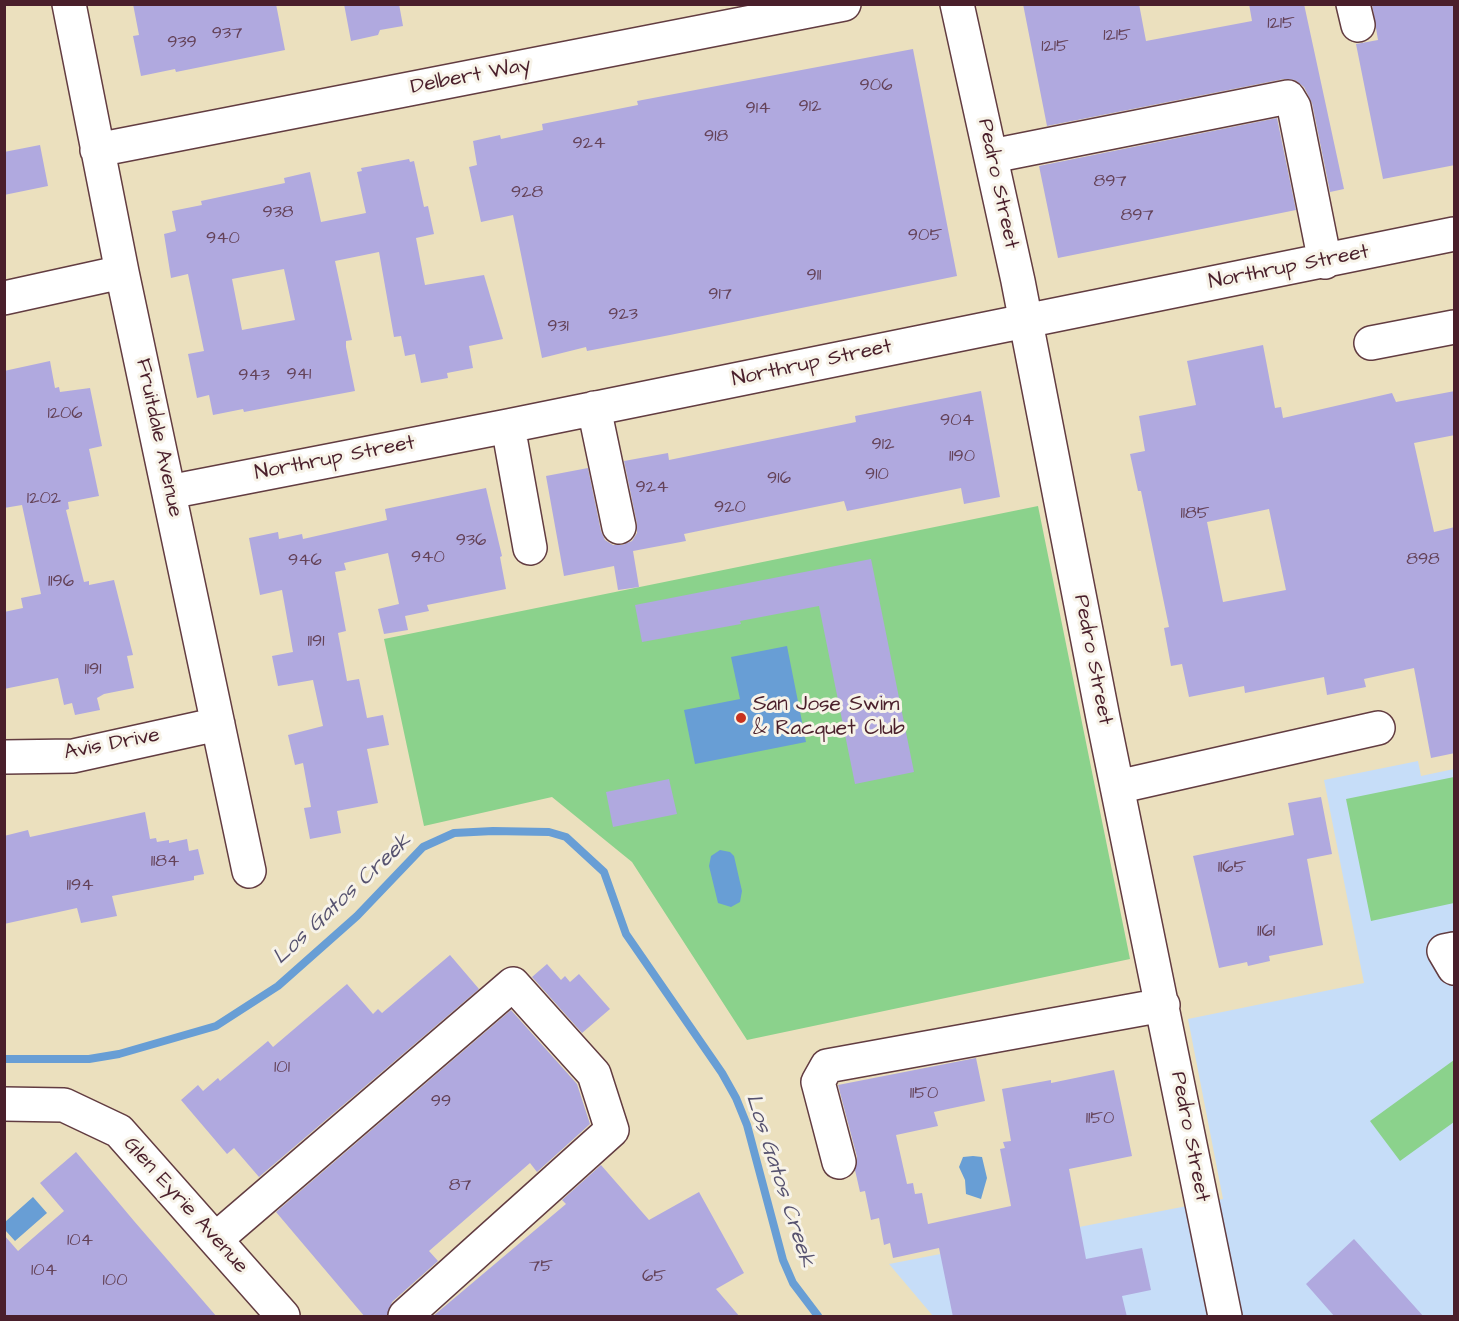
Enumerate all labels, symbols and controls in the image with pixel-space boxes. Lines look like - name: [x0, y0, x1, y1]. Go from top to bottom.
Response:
- house number: 1215: [1267, 13, 1295, 35]
- house number: 937: [212, 23, 242, 45]
- house number: 1215: [1103, 25, 1131, 47]
- house number: 939: [167, 32, 197, 54]
- house number: 1215: [1041, 36, 1069, 58]
- street label: Delbert Way: [409, 53, 533, 101]
- house number: 906: [860, 75, 892, 97]
- house number: 912: [799, 96, 821, 118]
- house number: 914: [746, 98, 770, 120]
- street label: Pedro Street: [971, 117, 1023, 251]
- house number: 918: [704, 126, 728, 148]
- house number: 924: [573, 133, 605, 155]
- house number: 897: [1094, 171, 1126, 193]
- house number: 928: [511, 182, 543, 204]
- house number: 938: [262, 202, 294, 224]
- house number: 897: [1121, 205, 1153, 227]
- house number: 905: [908, 225, 942, 247]
- house number: 940: [206, 228, 240, 250]
- street label: Northrup Street: [1207, 240, 1371, 296]
- house number: 911: [807, 265, 821, 287]
- house number: 917: [708, 284, 732, 306]
- house number: 923: [608, 304, 638, 326]
- house number: 931: [547, 316, 569, 338]
- street label: Northrup Street: [730, 335, 894, 393]
- street label: Fruitdale Avenue: [129, 357, 187, 519]
- house number: 941: [287, 364, 311, 386]
- house number: 943: [238, 365, 270, 387]
- house number: 1206: [47, 403, 83, 425]
- house number: 904: [940, 410, 974, 432]
- street label: Northrup Street: [253, 431, 417, 487]
- house number: 912: [872, 434, 894, 456]
- house number: 1190: [949, 446, 975, 468]
- house number: 910: [865, 464, 889, 486]
- house number: 916: [767, 468, 791, 490]
- house number: 924: [636, 477, 668, 499]
- house number: 1202: [27, 488, 61, 510]
- house number: 920: [714, 497, 746, 519]
- house number: 1185: [1180, 503, 1210, 525]
- house number: 936: [456, 530, 486, 552]
- house number: 940: [411, 547, 445, 569]
- house number: 898: [1406, 549, 1440, 571]
- house number: 946: [288, 550, 322, 572]
- house number: 1196: [48, 571, 74, 593]
- street label: Pedro Street: [1067, 593, 1117, 727]
- house number: 1191: [307, 631, 325, 653]
- house number: 1191: [84, 659, 102, 681]
- place label: San Jose Swim & Racquet Club: [753, 693, 905, 743]
- marker: San Jose Swim & Racquet Club: [734, 711, 748, 725]
- street label: Avis Drive: [62, 723, 162, 767]
- water label: Los Gatos Creek: [268, 829, 418, 971]
- house number: 1184: [151, 851, 179, 873]
- house number: 1165: [1218, 857, 1246, 879]
- house number: 1194: [66, 875, 94, 897]
- house number: 1161: [1257, 921, 1275, 943]
- house number: 101: [274, 1057, 290, 1079]
- street label: Pedro Street: [1164, 1070, 1214, 1204]
- house number: 1150: [910, 1083, 938, 1105]
- house number: 99: [431, 1091, 451, 1113]
- water label: Los Gatos Creek: [739, 1091, 819, 1271]
- house number: 1150: [1086, 1108, 1114, 1130]
- street label: Glen Eyrie Avenue: [117, 1133, 253, 1279]
- house number: 87: [449, 1175, 471, 1197]
- house number: 104: [67, 1230, 93, 1252]
- house number: 75: [529, 1256, 553, 1278]
- house number: 104: [31, 1260, 57, 1282]
- house number: 65: [642, 1266, 666, 1288]
- house number: 100: [102, 1270, 128, 1292]

